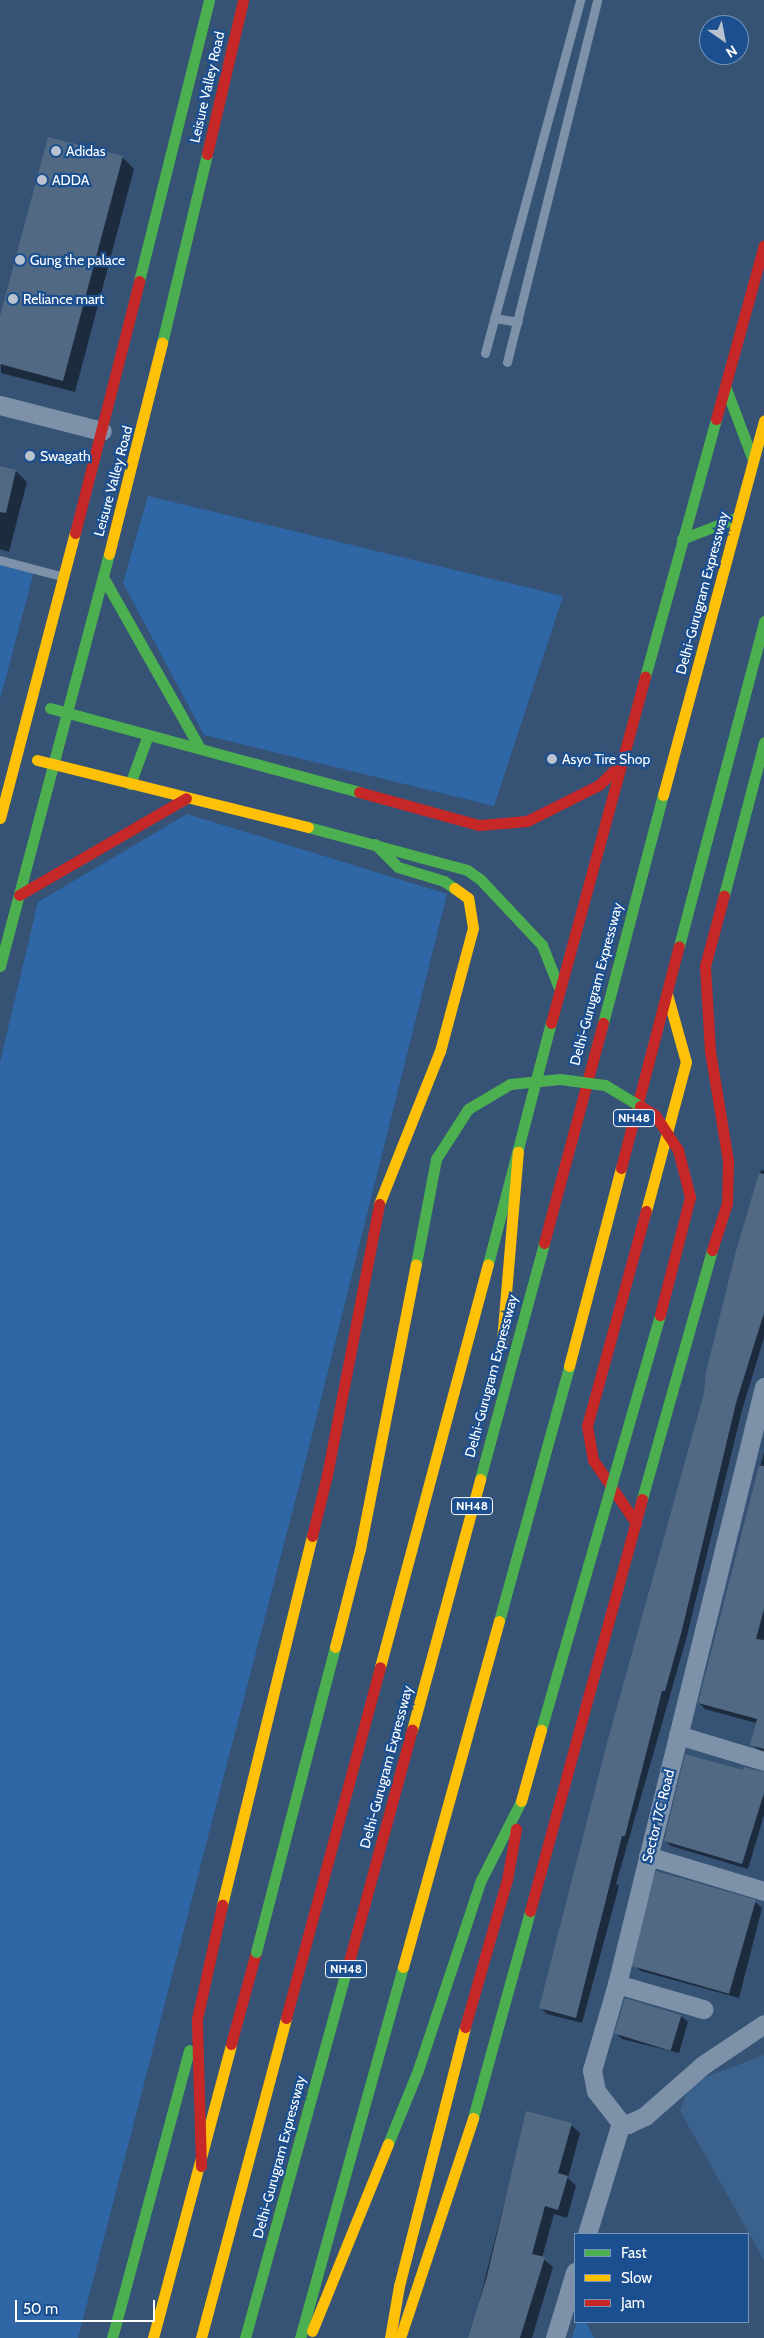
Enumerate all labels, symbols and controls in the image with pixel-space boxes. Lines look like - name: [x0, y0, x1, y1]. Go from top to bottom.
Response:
- north arrow: [699, 15, 749, 65]
- street label: Leisure Valley Road: [186, 30, 228, 144]
- text: N: [723, 41, 741, 62]
- place label: Adidas: [66, 143, 105, 159]
- marker: Adidas: [50, 145, 62, 157]
- place label: ADDA: [52, 172, 89, 188]
- marker: ADDA: [36, 174, 48, 186]
- place label: Gung the palace: [30, 252, 125, 268]
- marker: Gung the palace: [14, 254, 26, 266]
- place label: Reliance mart: [23, 291, 104, 307]
- marker: Reliance mart: [7, 293, 19, 305]
- street label: Leisure Valley Road: [90, 424, 136, 538]
- place label: Swagath: [40, 448, 91, 464]
- marker: Swagath: [24, 450, 36, 462]
- street label: Delhi-Gurugram Expressway: [672, 510, 732, 676]
- place label: Asyo Tire Shop: [562, 751, 650, 767]
- marker: Asyo Tire Shop: [546, 753, 558, 765]
- street label: Delhi-Gurugram Expressway: [566, 901, 626, 1067]
- road number: NH48: [613, 1108, 655, 1128]
- street label: Delhi-Gurugram Expressway: [461, 1293, 521, 1459]
- road number: NH48: [451, 1496, 493, 1515]
- street label: Delhi-Gurugram Expressway: [356, 1684, 416, 1850]
- street label: Sector 17C Road: [638, 1768, 678, 1864]
- road number: NH48: [325, 1960, 367, 1978]
- street label: Delhi-Gurugram Expressway: [249, 2074, 309, 2240]
- legend: [574, 2233, 749, 2323]
- text: Fast: [621, 2244, 646, 2262]
- text: Slow: [621, 2269, 652, 2287]
- scale bar: [18, 2290, 158, 2322]
- text: Jam: [621, 2294, 645, 2312]
- text: 50 m: [23, 2300, 58, 2318]

